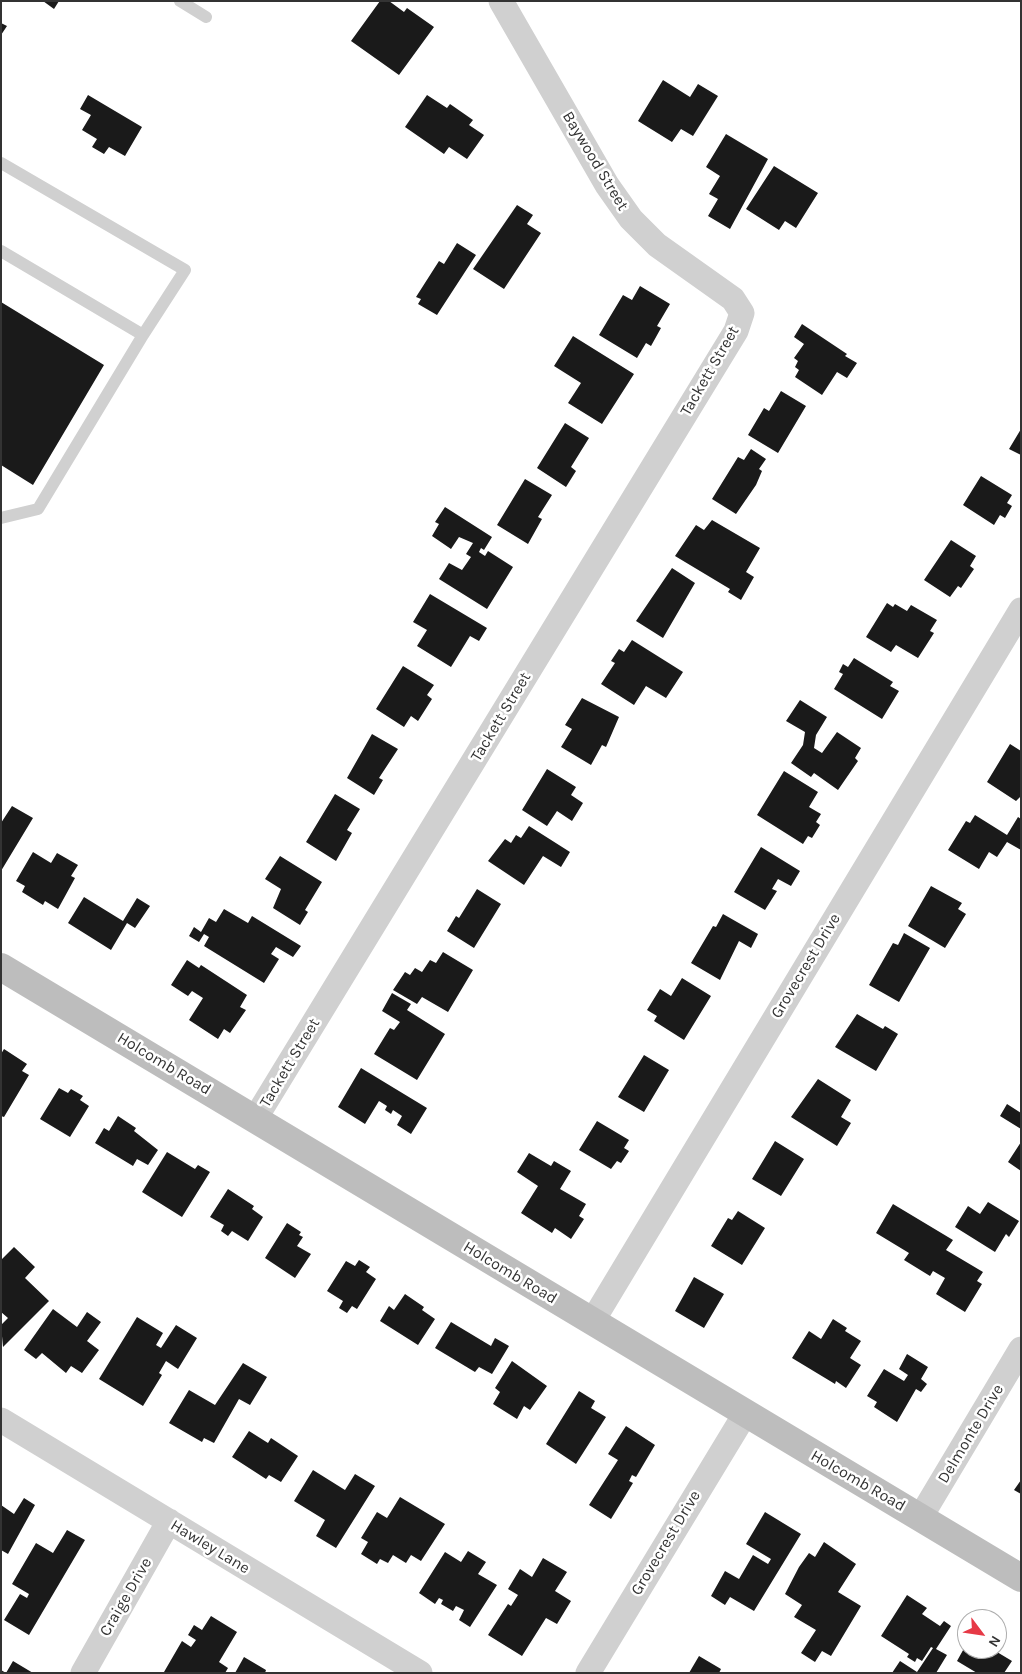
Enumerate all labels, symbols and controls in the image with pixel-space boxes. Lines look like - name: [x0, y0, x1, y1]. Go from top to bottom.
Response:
- street label: Baywood Street: [558, 108, 632, 214]
- street label: Tackett Street: [677, 323, 743, 419]
- street label: Tackett Street: [467, 669, 535, 765]
- street label: Grovecrest Drive: [767, 910, 845, 1022]
- street label: Tackett Street: [256, 1015, 324, 1111]
- street label: Holcomb Road: [114, 1028, 214, 1100]
- street label: Holcomb Road: [460, 1237, 560, 1309]
- street label: Delmonte Drive: [934, 1381, 1008, 1487]
- street label: Holcomb Road: [807, 1446, 909, 1516]
- street label: Grovecrest Drive: [627, 1487, 705, 1599]
- street label: Hawley Lane: [167, 1516, 253, 1578]
- street label: Craige Drive: [96, 1554, 156, 1640]
- north arrow: [957, 1609, 1007, 1659]
- text: N: [985, 1633, 1004, 1650]

